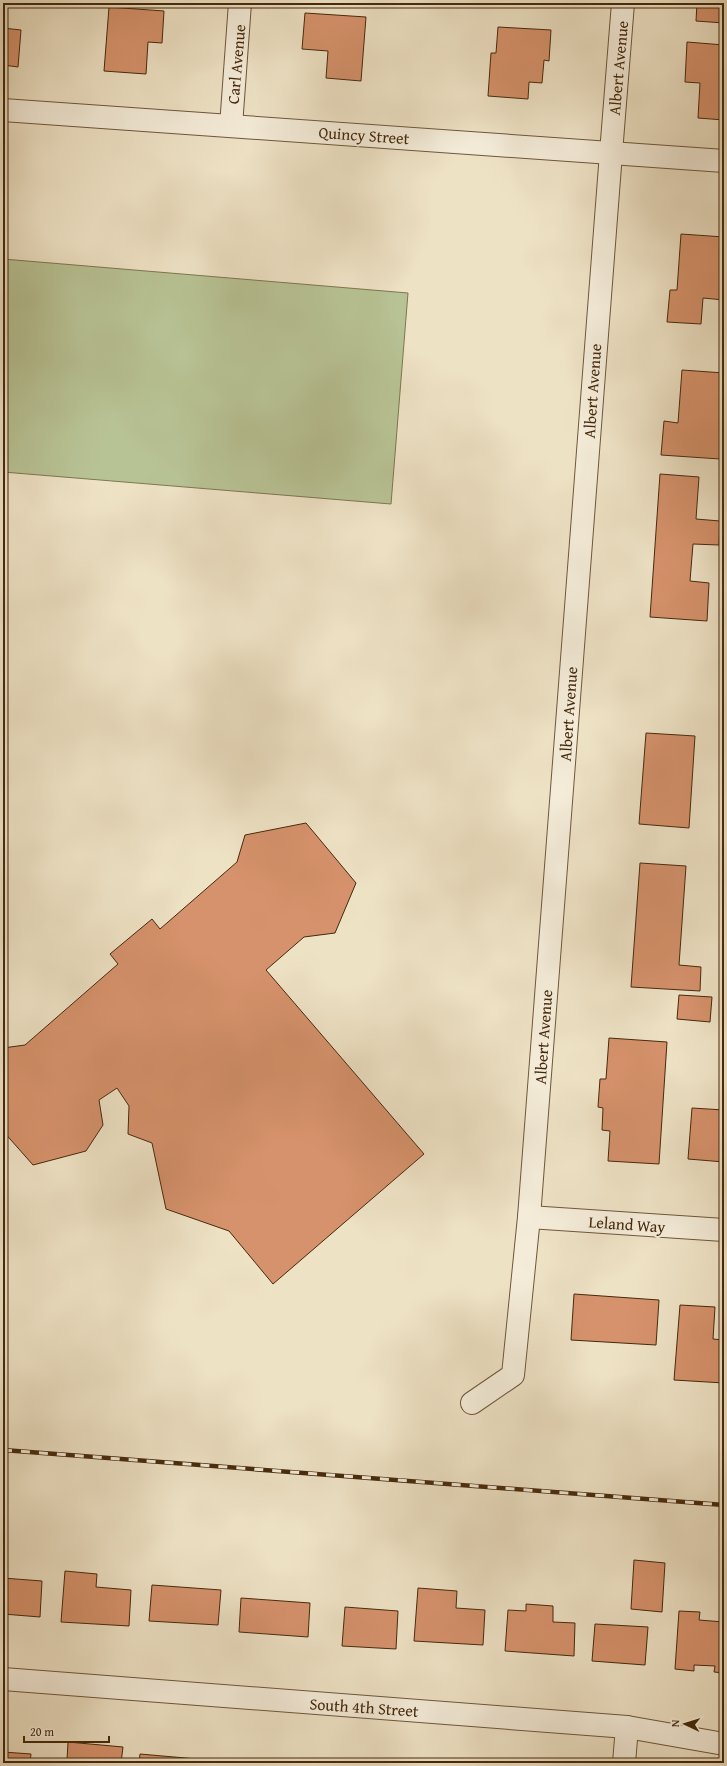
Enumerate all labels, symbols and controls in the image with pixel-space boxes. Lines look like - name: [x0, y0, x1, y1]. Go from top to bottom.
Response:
- street label: Albert Avenue: [602, 20, 634, 116]
- street label: Carl Avenue: [221, 23, 251, 105]
- street label: Quincy Street: [318, 120, 411, 150]
- street label: Albert Avenue: [577, 343, 607, 439]
- street label: Albert Avenue: [553, 666, 583, 762]
- street label: Albert Avenue: [528, 989, 558, 1085]
- street label: Leland Way: [588, 1209, 666, 1239]
- street label: South 4th Street: [309, 1691, 420, 1723]
- north arrow: [665, 1704, 705, 1744]
- scale bar: [24, 1718, 109, 1744]
- text: N: [667, 1718, 683, 1728]
- text: 20 m: [30, 1723, 54, 1740]

